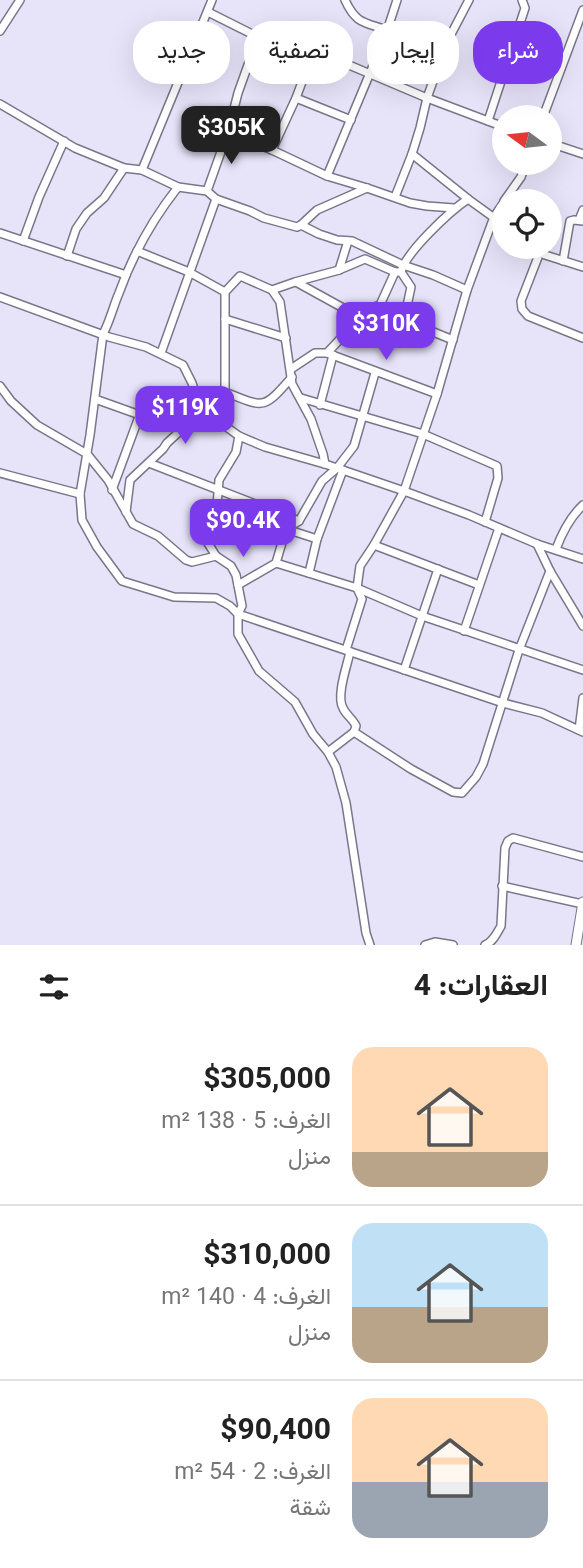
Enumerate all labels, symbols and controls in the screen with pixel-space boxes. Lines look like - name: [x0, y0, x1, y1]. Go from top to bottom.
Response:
- chip: جديد: [133, 21, 230, 84]
- chip: تصفية: [244, 21, 353, 84]
- chip: إيجار: [367, 21, 459, 84]
- chip: شراء: [473, 21, 563, 84]
- north arrow: [492, 105, 562, 175]
- map controls: [492, 105, 562, 259]
- pin: $305K: [182, 106, 280, 166]
- text: $305K: [197, 111, 265, 147]
- button: locate: [492, 189, 562, 259]
- pin: $310K: [337, 302, 435, 362]
- text: $310K: [352, 307, 420, 343]
- pin: $119K: [136, 386, 234, 446]
- text: $119K: [151, 391, 219, 427]
- pin: $90.4K: [186, 500, 300, 559]
- text: $90.4K: [206, 504, 280, 540]
- text: العقارات: 4: [414, 964, 548, 1011]
- icon: filters: [35, 968, 73, 1006]
- text: $305,000: [203, 1057, 331, 1104]
- icon: home: [408, 1075, 492, 1159]
- text: الغرف: 5 · 138 m²: [161, 1104, 331, 1140]
- text: منزل: [288, 1140, 331, 1176]
- text: $310,000: [203, 1233, 331, 1280]
- icon: home: [408, 1251, 492, 1335]
- text: الغرف: 4 · 140 m²: [161, 1280, 331, 1316]
- text: منزل: [288, 1316, 331, 1352]
- text: $90,400: [220, 1408, 331, 1455]
- icon: home: [408, 1426, 492, 1510]
- text: الغرف: 2 · 54 m²: [174, 1455, 331, 1491]
- text: شقة: [289, 1491, 331, 1527]

